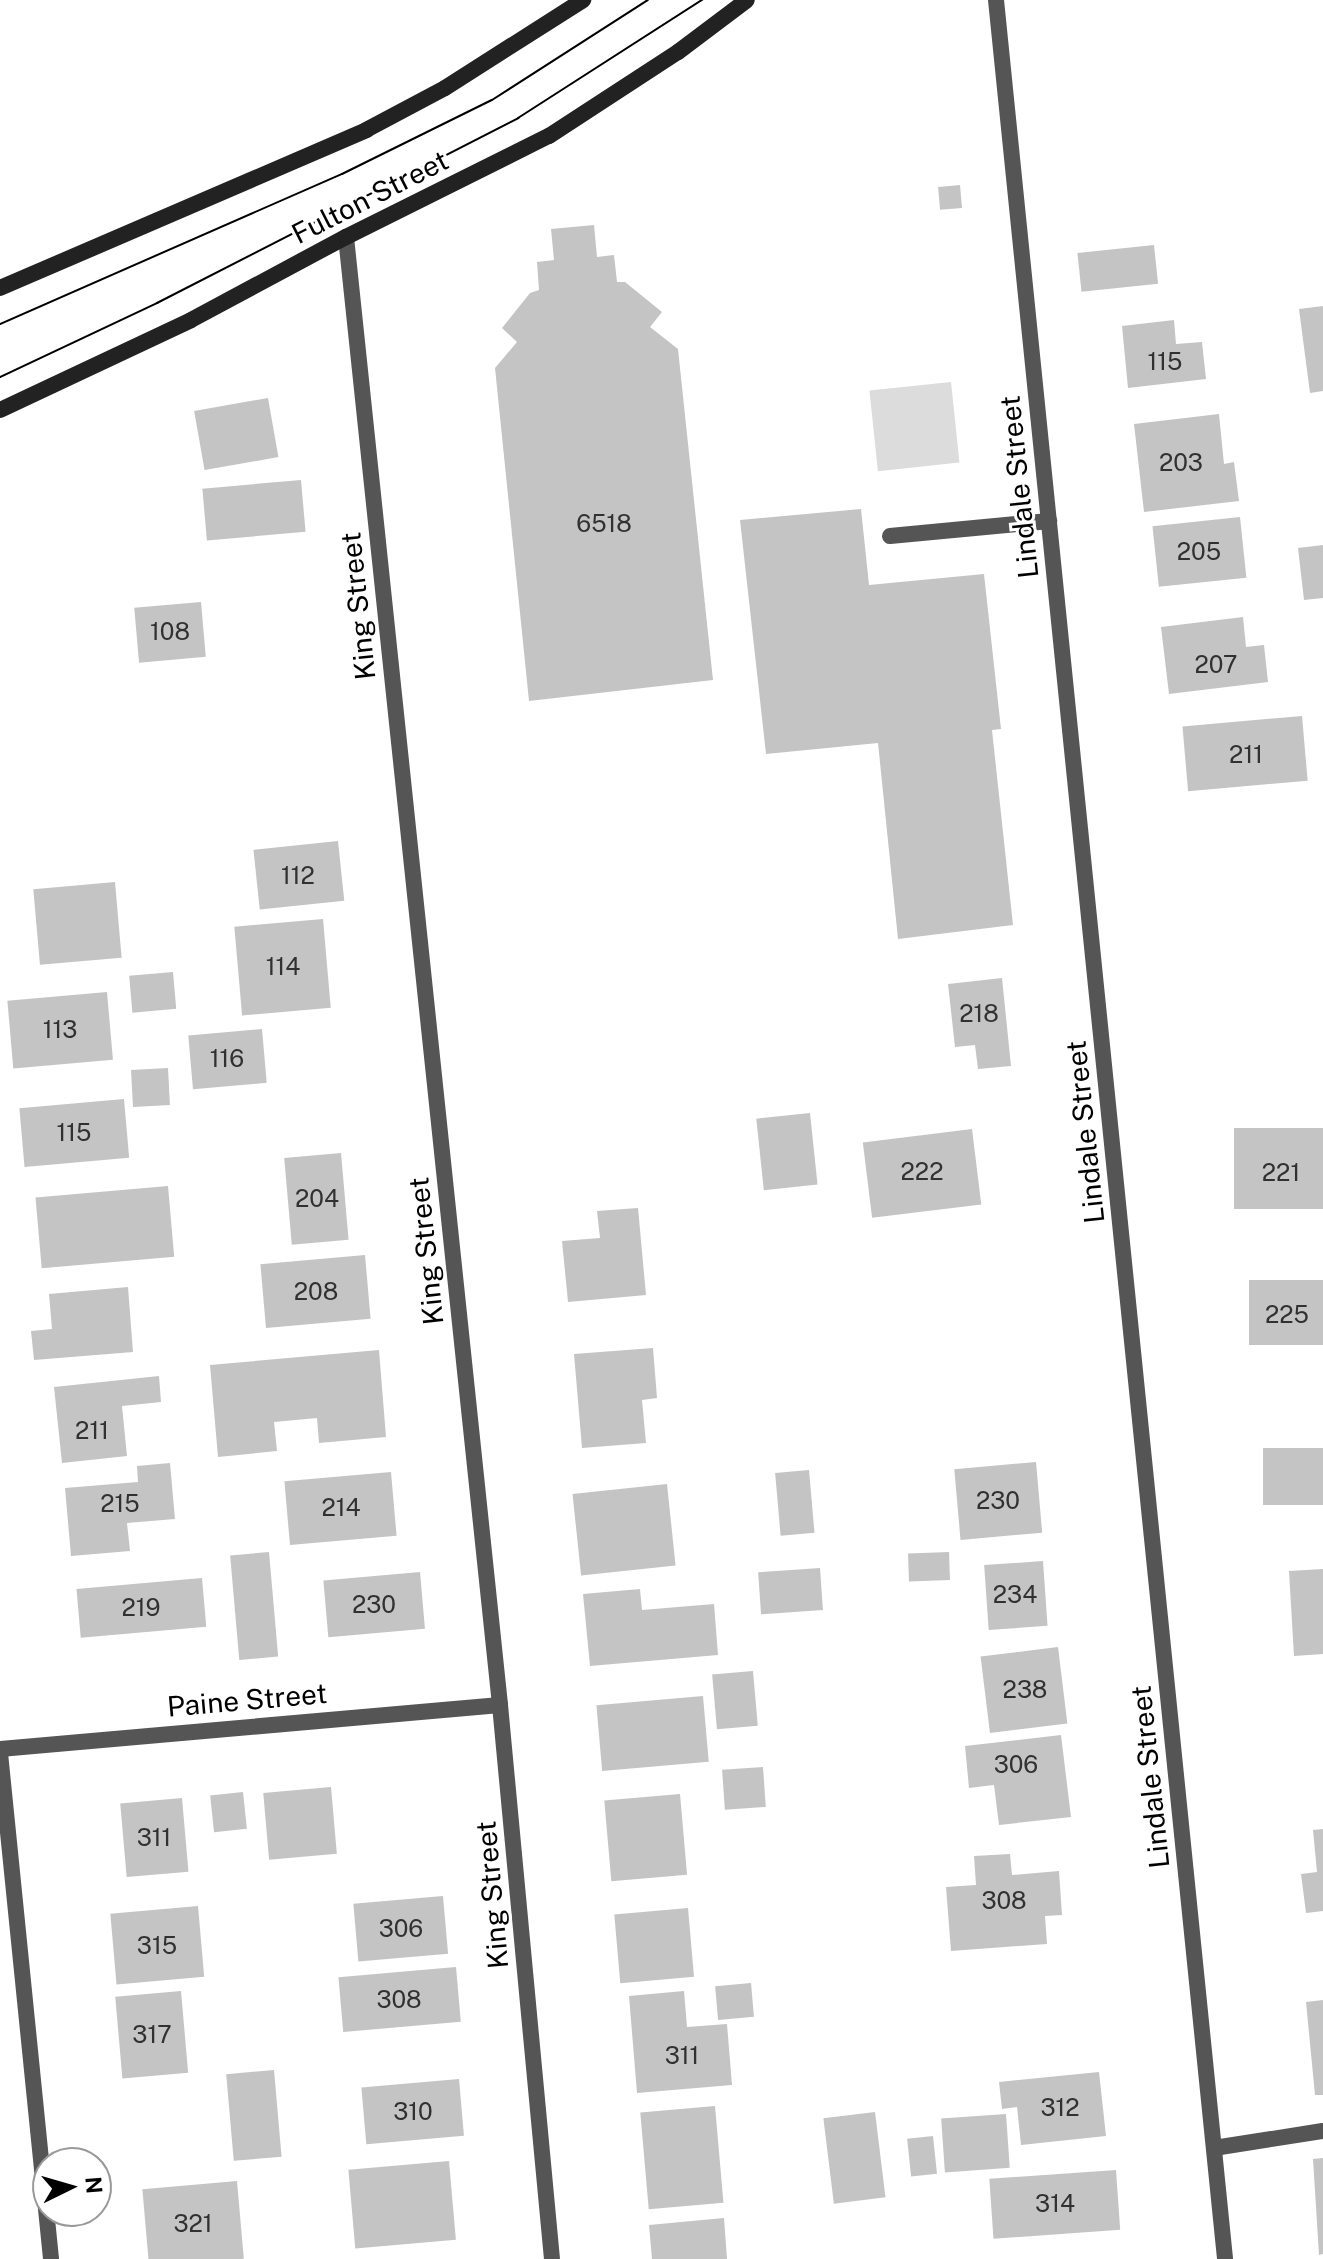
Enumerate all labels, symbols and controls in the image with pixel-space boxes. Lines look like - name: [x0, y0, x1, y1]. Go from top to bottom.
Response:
- street label: Fulton Street: [286, 143, 454, 251]
- house number: 115: [1148, 348, 1182, 376]
- street label: Lindale Street: [993, 394, 1045, 580]
- house number: 203: [1159, 449, 1203, 477]
- house number: 6518: [576, 510, 632, 538]
- street label: King Street: [334, 530, 382, 682]
- house number: 205: [1177, 538, 1221, 566]
- house number: 108: [150, 618, 190, 646]
- house number: 207: [1195, 651, 1237, 679]
- house number: 211: [1229, 741, 1263, 769]
- house number: 112: [281, 862, 315, 890]
- house number: 114: [266, 953, 300, 981]
- house number: 218: [959, 1000, 999, 1028]
- house number: 113: [43, 1016, 77, 1044]
- street label: Lindale Street: [1059, 1039, 1111, 1225]
- house number: 116: [210, 1045, 244, 1073]
- house number: 115: [57, 1119, 91, 1147]
- house number: 222: [901, 1158, 943, 1186]
- house number: 221: [1262, 1159, 1300, 1187]
- street label: King Street: [402, 1175, 450, 1327]
- house number: 204: [295, 1185, 339, 1213]
- house number: 208: [294, 1278, 338, 1306]
- house number: 225: [1265, 1301, 1309, 1329]
- house number: 211: [75, 1417, 109, 1445]
- house number: 230: [976, 1487, 1020, 1515]
- house number: 215: [100, 1490, 140, 1518]
- house number: 214: [321, 1494, 361, 1522]
- house number: 234: [993, 1581, 1037, 1609]
- house number: 230: [352, 1591, 396, 1619]
- house number: 219: [121, 1594, 161, 1622]
- street label: Paine Street: [165, 1676, 329, 1724]
- house number: 238: [1003, 1676, 1047, 1704]
- street label: Lindale Street: [1124, 1684, 1176, 1870]
- house number: 306: [994, 1751, 1038, 1779]
- street label: King Street: [469, 1820, 515, 1970]
- house number: 311: [137, 1824, 171, 1852]
- house number: 308: [981, 1887, 1027, 1915]
- house number: 306: [379, 1915, 423, 1943]
- house number: 315: [137, 1932, 177, 1960]
- house number: 308: [376, 1986, 422, 2014]
- house number: 317: [132, 2021, 172, 2049]
- house number: 311: [665, 2042, 699, 2070]
- house number: 312: [1040, 2094, 1080, 2122]
- house number: 310: [393, 2098, 433, 2126]
- north arrow: [32, 2147, 112, 2227]
- text: N: [80, 2175, 108, 2195]
- house number: 314: [1035, 2190, 1075, 2218]
- house number: 321: [173, 2210, 213, 2238]

